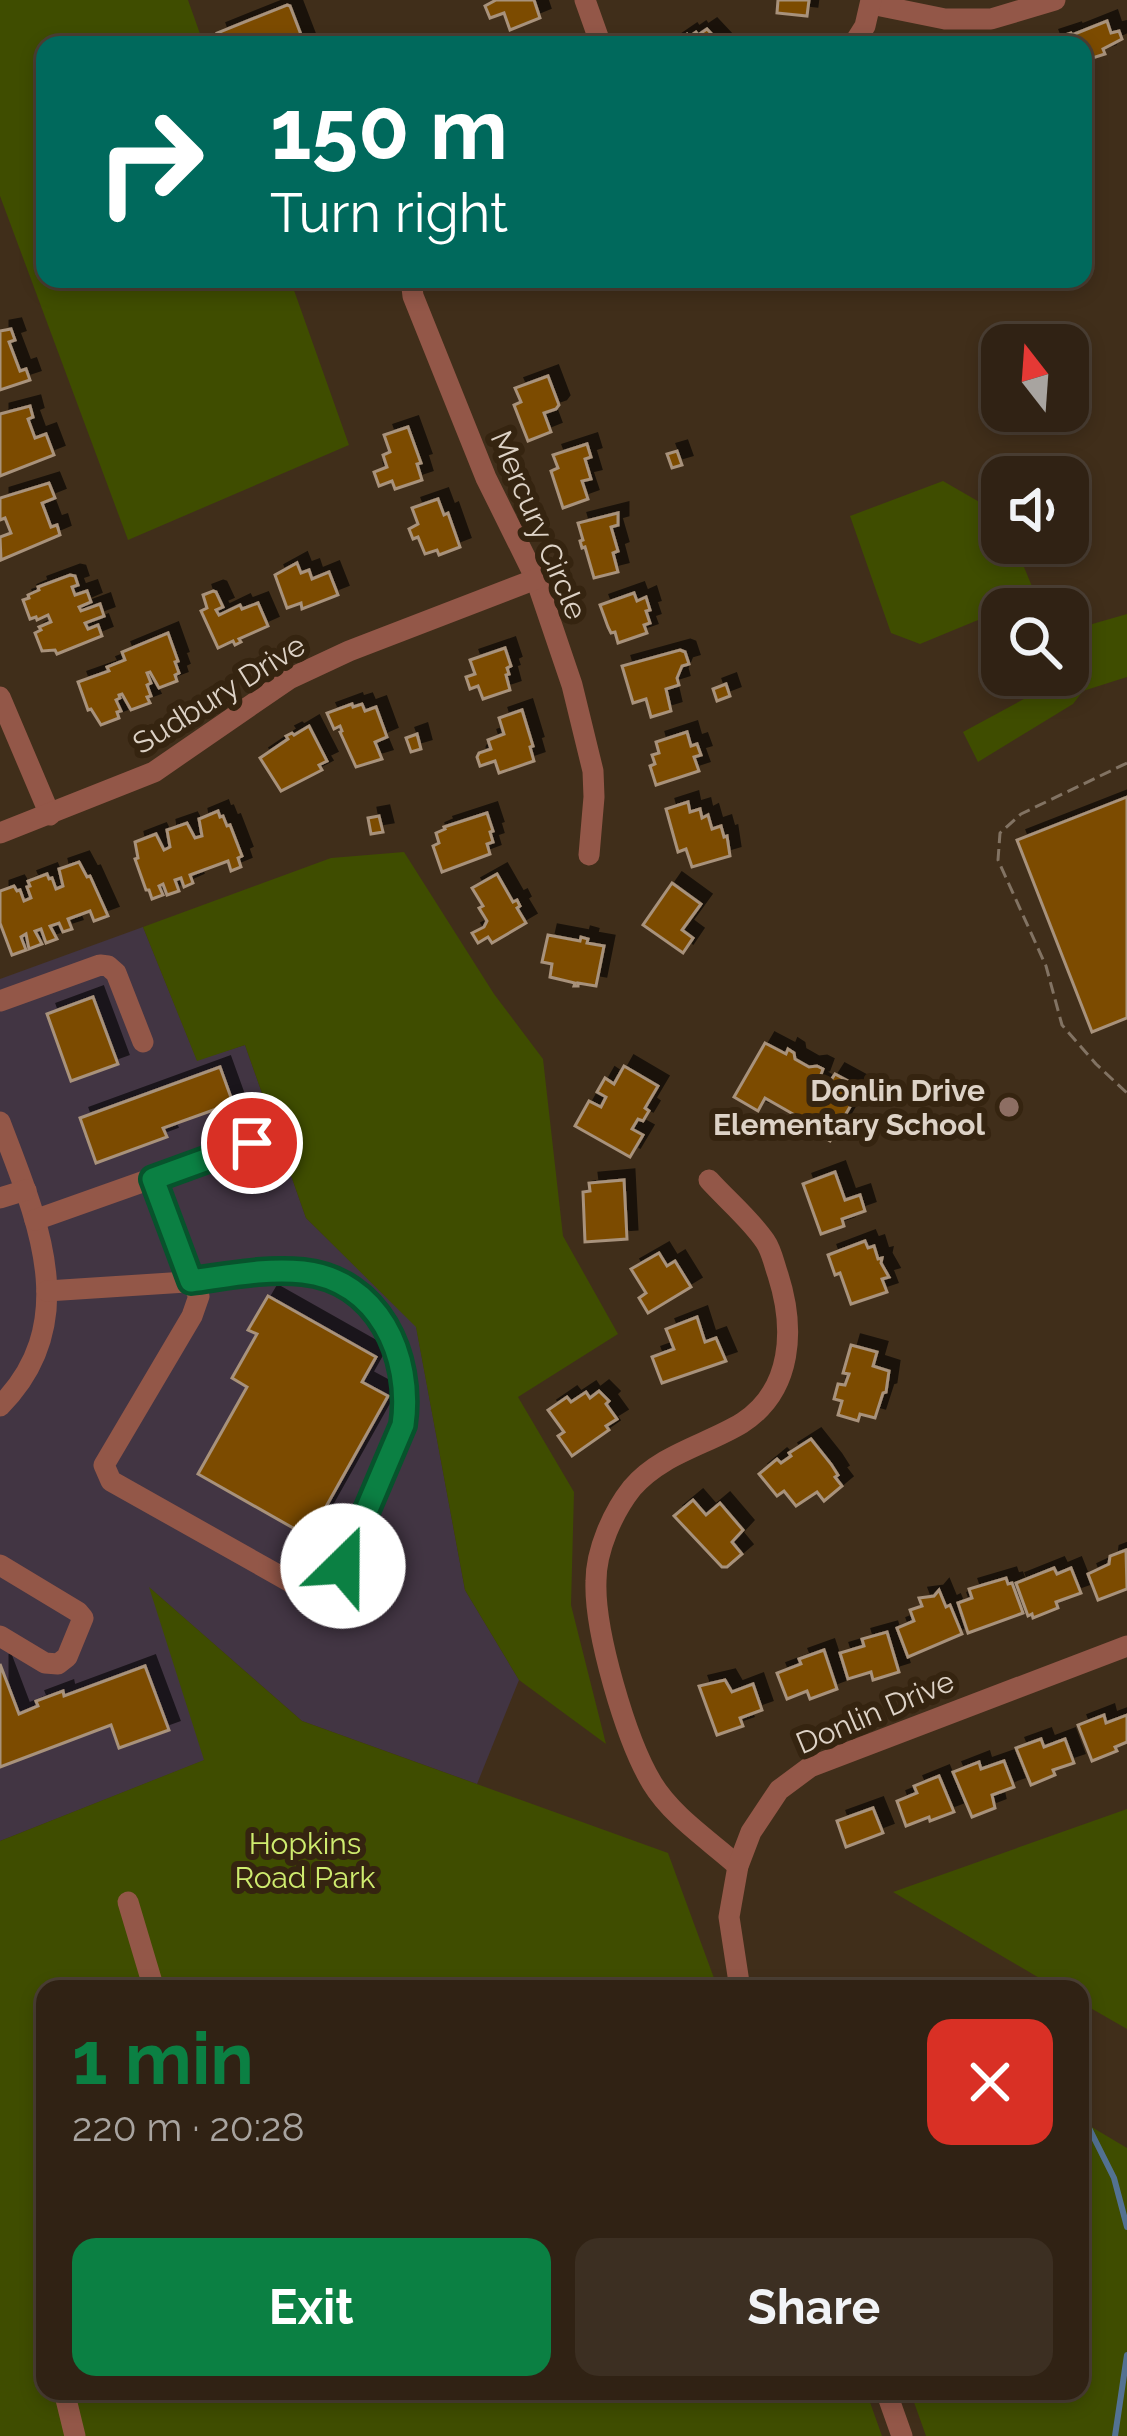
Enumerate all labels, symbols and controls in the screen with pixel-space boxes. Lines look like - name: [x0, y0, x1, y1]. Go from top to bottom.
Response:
- text: 150 m: [270, 80, 508, 179]
- icon: right: [72, 84, 228, 240]
- text: Turn right: [270, 181, 508, 245]
- north arrow: [981, 324, 1089, 432]
- map controls: [981, 324, 1089, 696]
- street label: Mercury Circle: [484, 426, 594, 624]
- button: sound: [981, 456, 1089, 564]
- button: search: [981, 588, 1089, 696]
- street label: Sudbury Drive: [127, 627, 311, 761]
- place label: Donlin Drive Elementary School: [713, 1073, 985, 1142]
- pin: [201, 1092, 303, 1194]
- marker: Donlin Drive Elementary School: [996, 1094, 1022, 1120]
- icon: arrive: [219, 1110, 285, 1176]
- position arrow: [280, 1503, 406, 1629]
- street label: Donlin Drive: [791, 1663, 959, 1761]
- park label: Hopkins Road Park: [235, 1826, 376, 1895]
- text: 1 min: [72, 2016, 254, 2101]
- button: close: [927, 2019, 1053, 2145]
- text: 220 m · 20:28: [72, 2104, 305, 2150]
- button: Exit: [72, 2238, 551, 2376]
- button: Share: [575, 2238, 1053, 2376]

